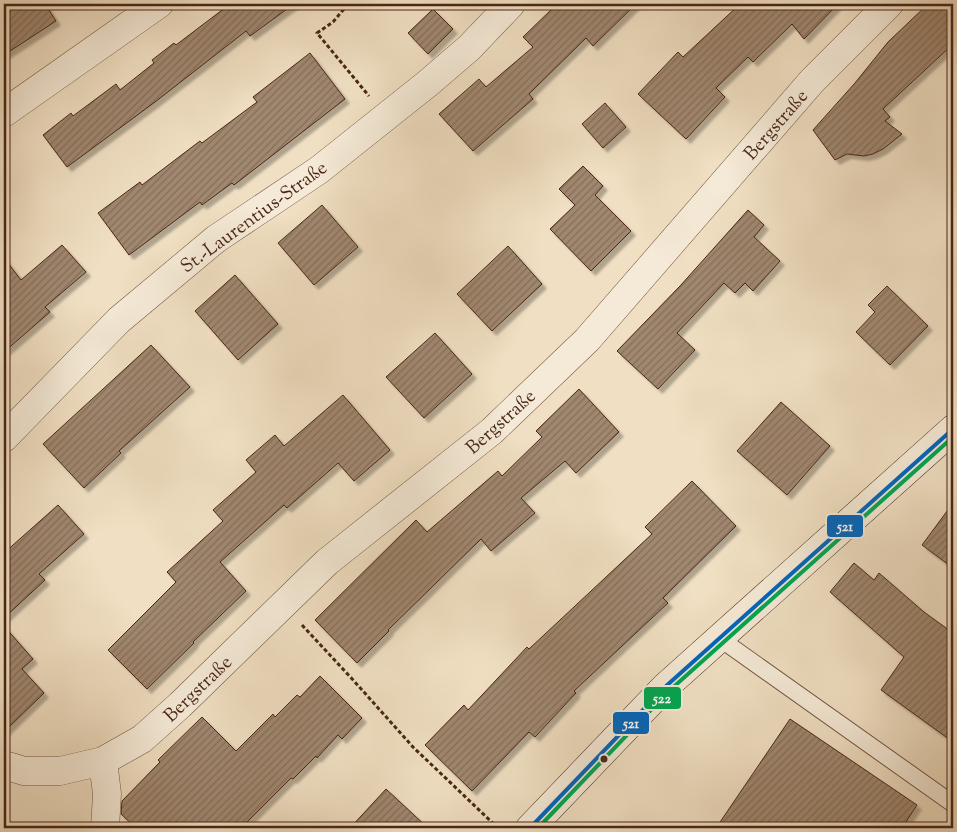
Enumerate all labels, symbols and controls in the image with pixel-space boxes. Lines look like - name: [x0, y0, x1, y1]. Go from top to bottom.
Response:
- street label: Bergstraße: [739, 84, 815, 167]
- street label: St.-Laurentius-Straße: [175, 155, 334, 281]
- street label: Bergstraße: [461, 384, 543, 462]
- line badge: 521: [826, 514, 864, 538]
- text: 521: [836, 518, 853, 538]
- street label: Bergstraße: [158, 650, 239, 729]
- line badge: 522: [643, 686, 682, 710]
- text: 522: [652, 690, 671, 710]
- line badge: 521: [612, 711, 650, 735]
- text: 521: [622, 715, 639, 735]
- unlabelled marker: [599, 754, 609, 764]

